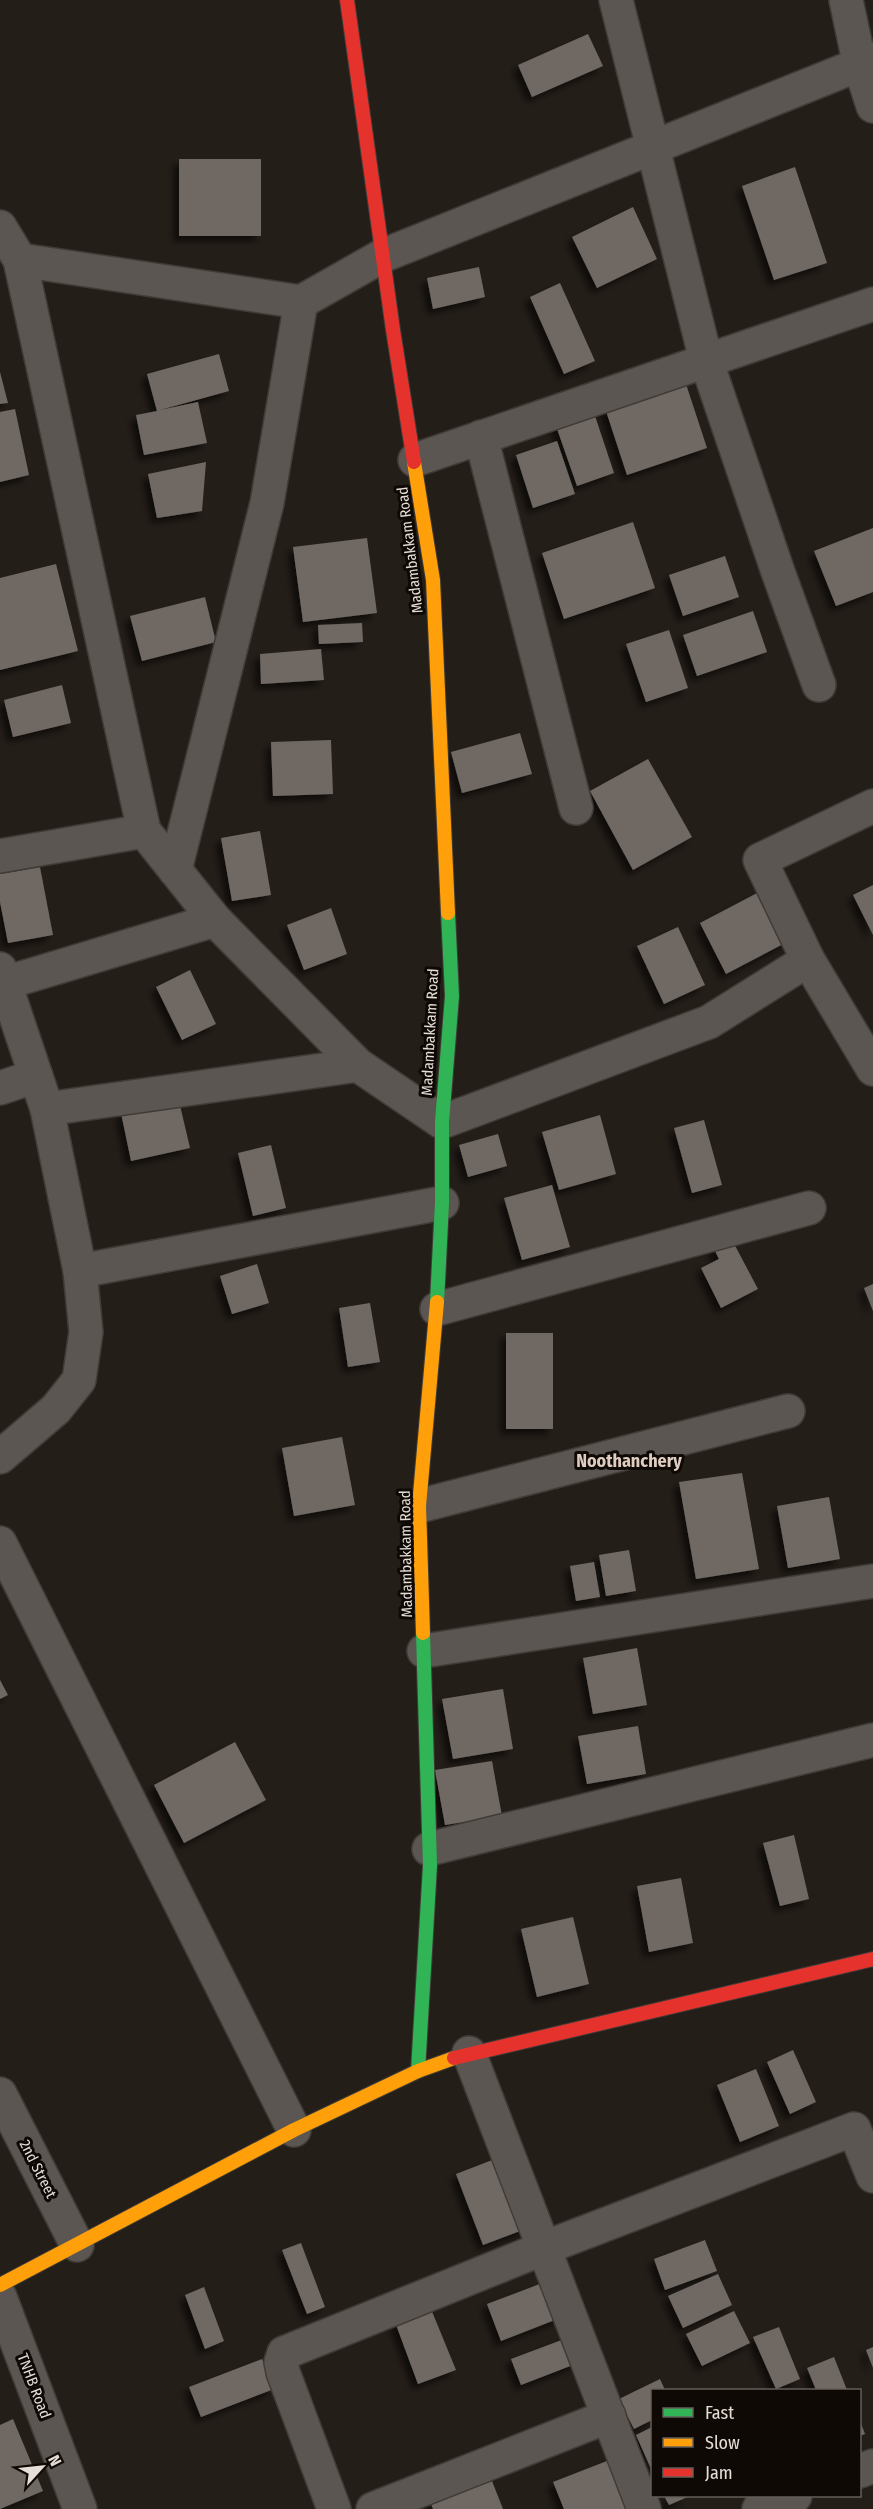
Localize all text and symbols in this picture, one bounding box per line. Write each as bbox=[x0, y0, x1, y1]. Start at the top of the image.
street label: Madambakkam Road bbox=[393, 486, 427, 614]
street label: Madambakkam Road bbox=[418, 968, 442, 1096]
district label: Noothanchery bbox=[576, 1450, 682, 1472]
street label: Madambakkam Road bbox=[396, 1490, 416, 1618]
street label: 2nd Street bbox=[16, 2137, 60, 2201]
street label: TNHB Road bbox=[13, 2351, 55, 2421]
legend bbox=[651, 2389, 861, 2497]
text: Fast bbox=[705, 2402, 734, 2424]
text: Slow bbox=[705, 2432, 740, 2454]
north arrow bbox=[12, 2437, 72, 2497]
text: N bbox=[44, 2452, 66, 2469]
text: Jam bbox=[705, 2462, 733, 2484]

